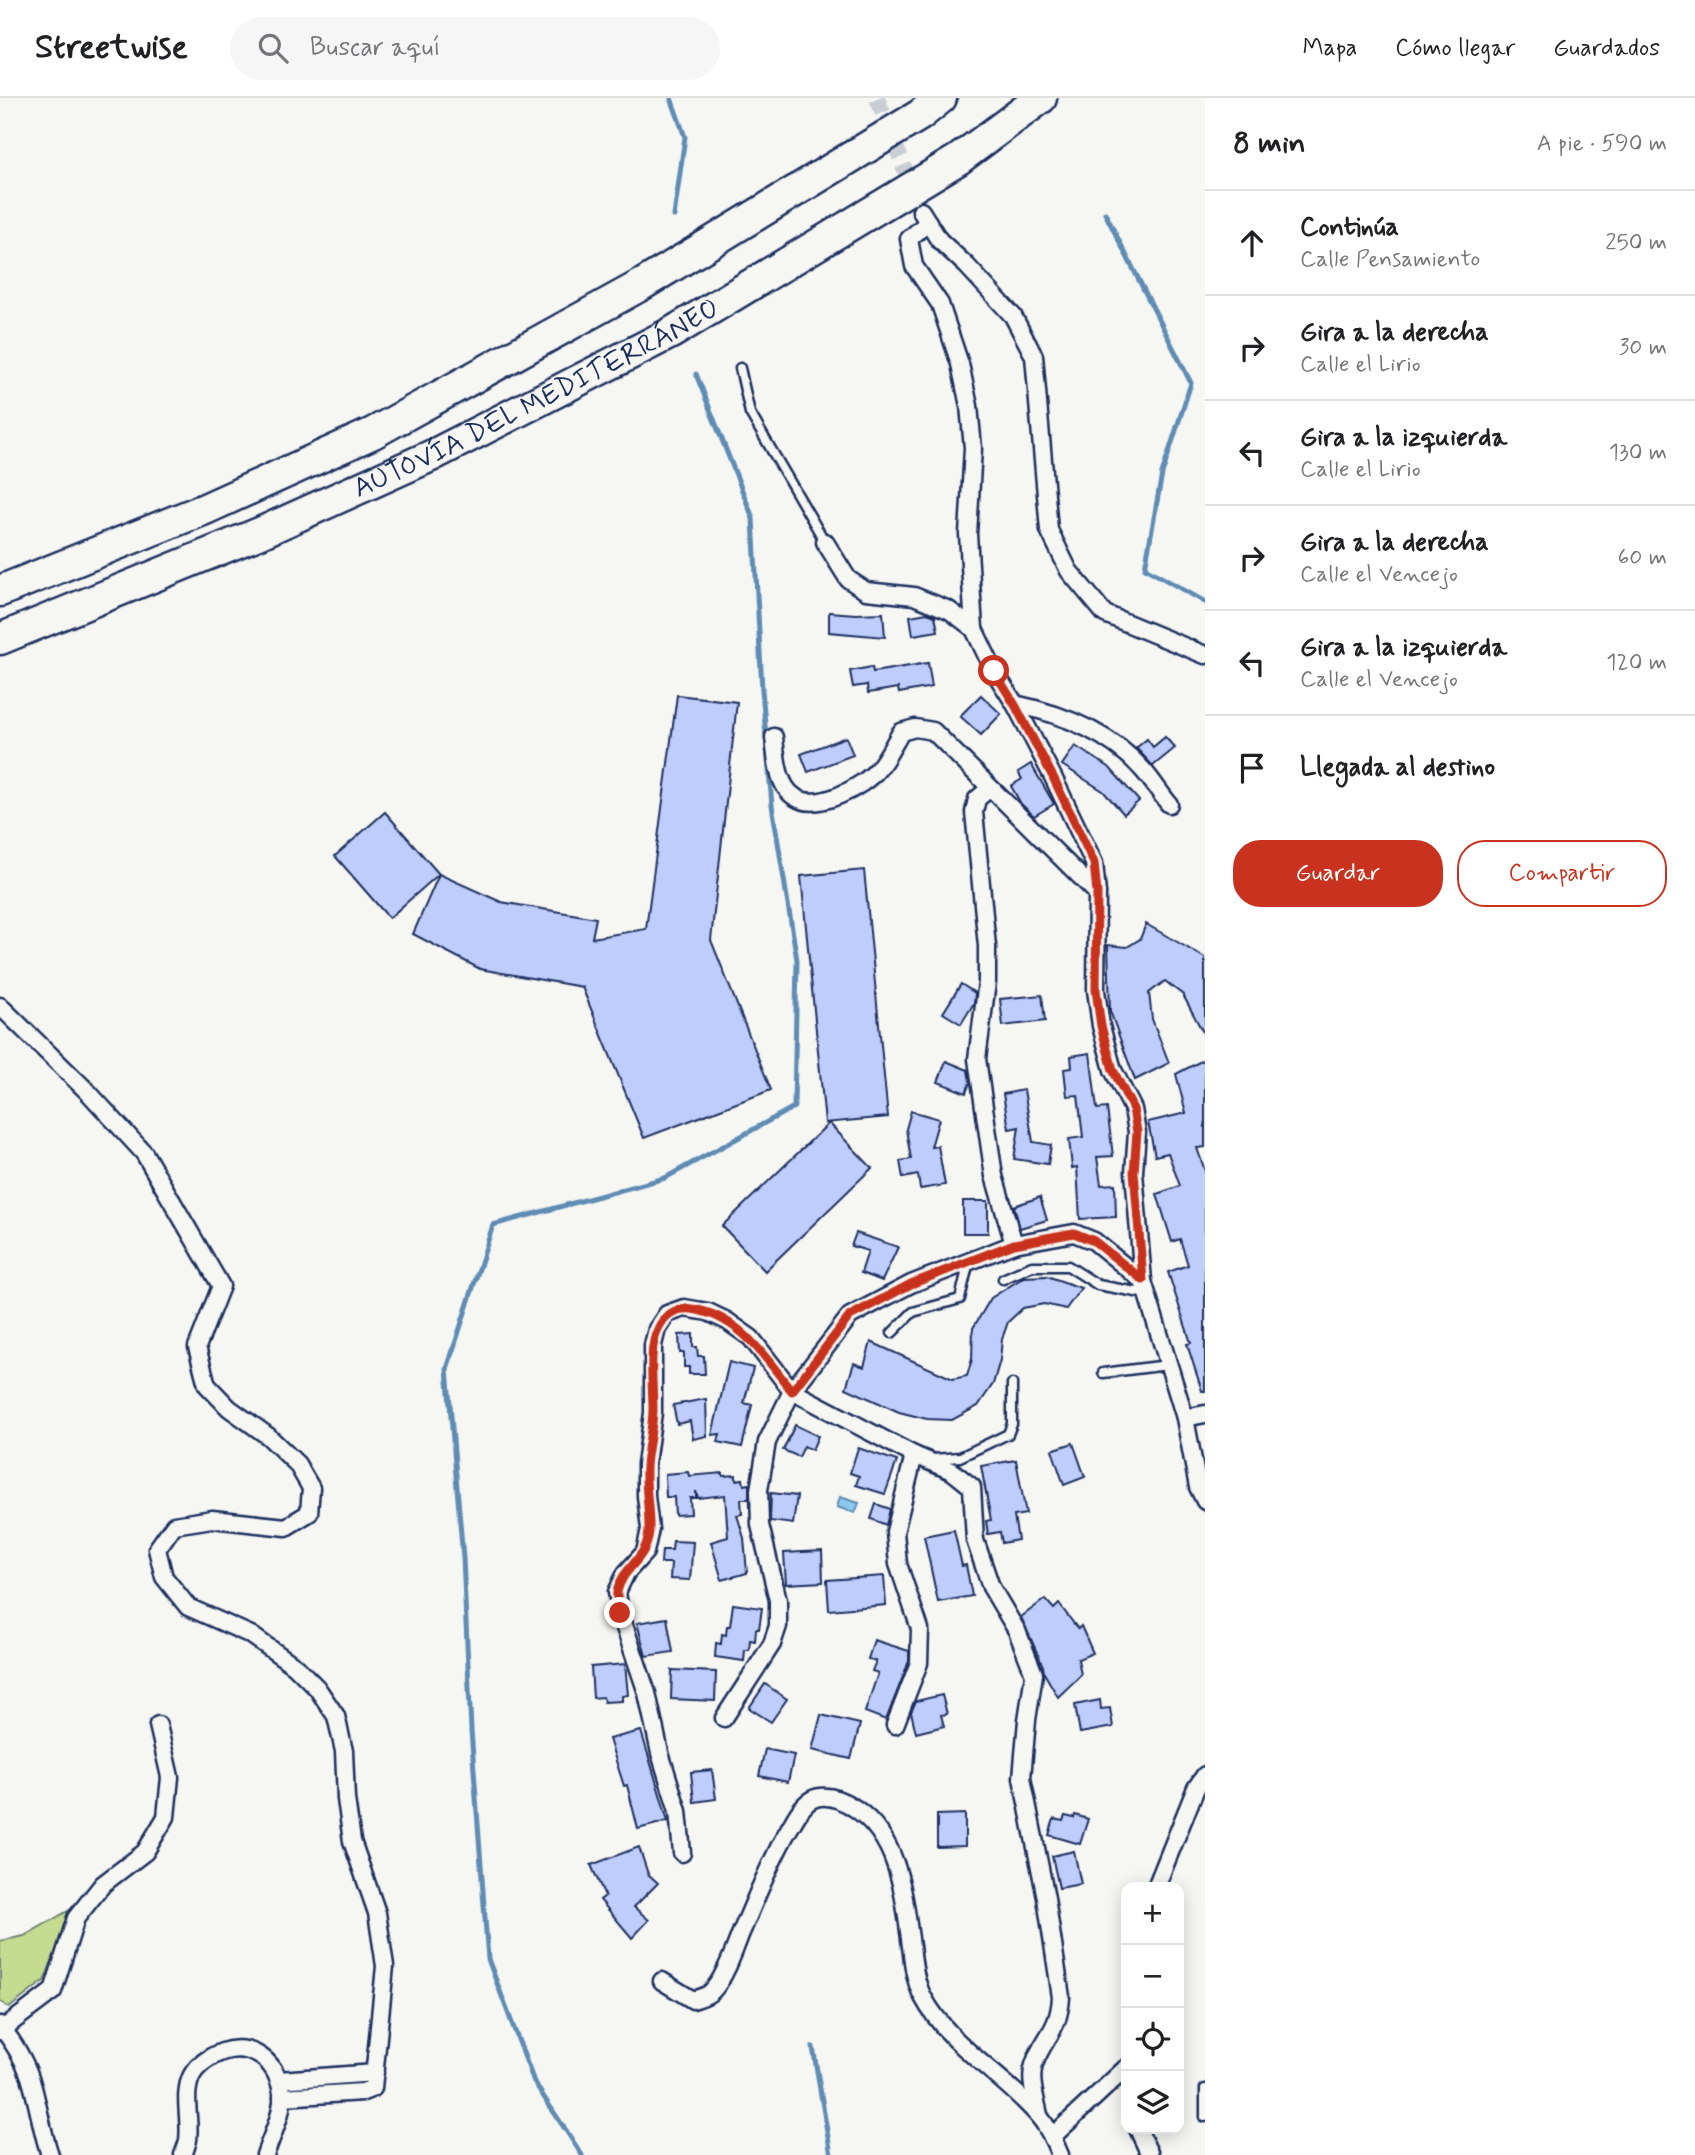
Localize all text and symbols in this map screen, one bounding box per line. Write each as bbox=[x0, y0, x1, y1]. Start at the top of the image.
search box bbox=[230, 17, 720, 80]
text: Streetwise bbox=[35, 26, 188, 70]
icon: search bbox=[254, 29, 292, 67]
text: Buscar aquí bbox=[310, 31, 440, 65]
text: Mapa bbox=[1302, 33, 1357, 64]
text: Cómo llegar bbox=[1395, 33, 1515, 64]
text: Guardados bbox=[1553, 33, 1660, 64]
text: 8 min bbox=[1233, 124, 1306, 163]
text: A pie · 590 m bbox=[1537, 129, 1667, 159]
text: Continúa bbox=[1300, 211, 1399, 245]
icon: ahead bbox=[1233, 224, 1271, 262]
text: 250 m bbox=[1605, 228, 1667, 258]
text: Calle Pensamiento bbox=[1300, 245, 1480, 275]
street label: AUTOVÍA DEL MEDITERRÁNEO bbox=[347, 290, 726, 507]
text: Gira a la derecha bbox=[1300, 316, 1489, 350]
icon: right bbox=[1233, 329, 1271, 367]
text: 30 m bbox=[1619, 333, 1667, 363]
text: Calle el Lirio bbox=[1300, 350, 1421, 380]
text: Gira a la izquierda bbox=[1300, 421, 1507, 455]
icon: left bbox=[1233, 434, 1271, 472]
text: 130 m bbox=[1609, 438, 1667, 468]
text: Calle el Lirio bbox=[1300, 455, 1421, 485]
text: Gira a la derecha bbox=[1300, 526, 1489, 560]
icon: right bbox=[1233, 539, 1271, 577]
text: 60 m bbox=[1618, 543, 1667, 573]
text: Calle el Vencejo bbox=[1300, 560, 1458, 590]
text: Gira a la izquierda bbox=[1300, 631, 1507, 665]
icon: left bbox=[1233, 644, 1271, 682]
text: 120 m bbox=[1606, 648, 1667, 678]
route start bbox=[978, 655, 1009, 686]
text: Calle el Vencejo bbox=[1300, 665, 1458, 695]
icon: arrive bbox=[1233, 749, 1271, 787]
text: Llegada al destino bbox=[1300, 751, 1495, 785]
button: Guardar bbox=[1233, 840, 1443, 907]
button: Compartir bbox=[1457, 840, 1667, 907]
route end bbox=[604, 1597, 635, 1628]
map controls bbox=[1121, 1882, 1184, 2134]
button: + bbox=[1121, 1882, 1184, 1945]
button: − bbox=[1121, 1945, 1184, 2008]
button: locate bbox=[1121, 2008, 1184, 2071]
button: layers bbox=[1121, 2071, 1184, 2134]

